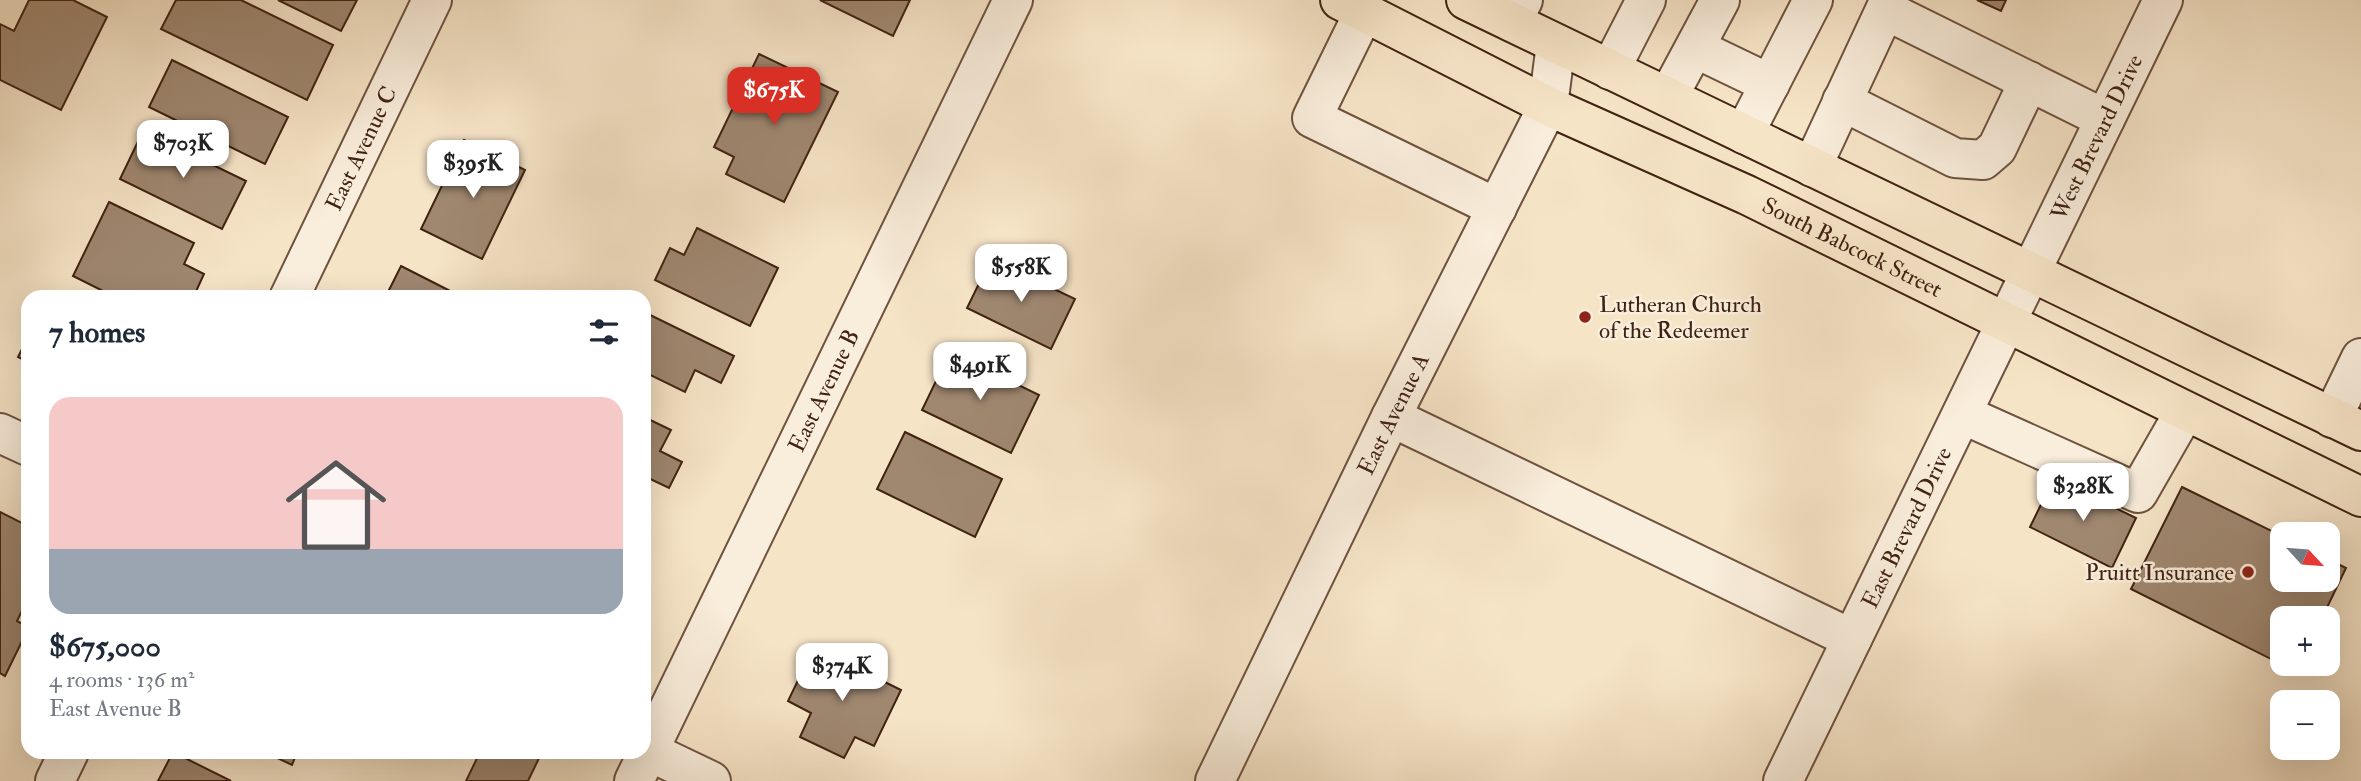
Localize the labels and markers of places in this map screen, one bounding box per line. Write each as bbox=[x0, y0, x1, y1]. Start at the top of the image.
pin: $675K bbox=[725, 68, 823, 127]
pin: $703K bbox=[134, 120, 232, 180]
pin: $395K bbox=[424, 140, 522, 200]
pin: $558K bbox=[972, 244, 1070, 304]
place label: Lutheran Church of the Redeemer bbox=[1599, 290, 1762, 345]
marker: Lutheran Church of the Redeemer bbox=[1577, 309, 1593, 325]
pin: $491K bbox=[931, 342, 1029, 402]
pin: $328K bbox=[2034, 463, 2132, 523]
place label: Pruitt Insurance bbox=[2085, 558, 2234, 587]
marker: Pruitt Insurance bbox=[2240, 564, 2256, 580]
pin: $374K bbox=[793, 644, 891, 703]

